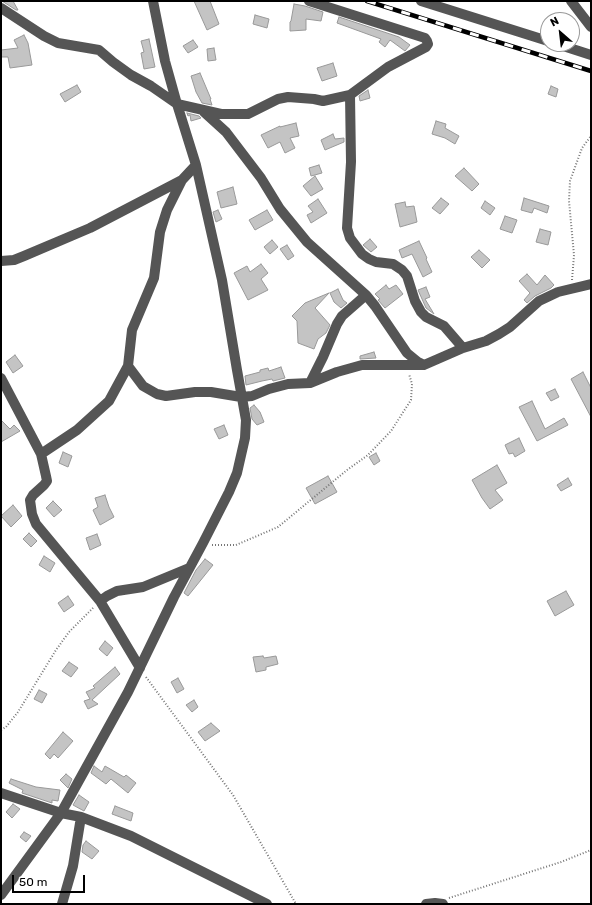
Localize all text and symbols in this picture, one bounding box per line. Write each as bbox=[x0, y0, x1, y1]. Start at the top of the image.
north arrow bbox=[540, 12, 580, 52]
text: N bbox=[548, 14, 561, 29]
scale bar bbox=[14, 867, 87, 893]
text: 50 m bbox=[19, 875, 47, 889]

